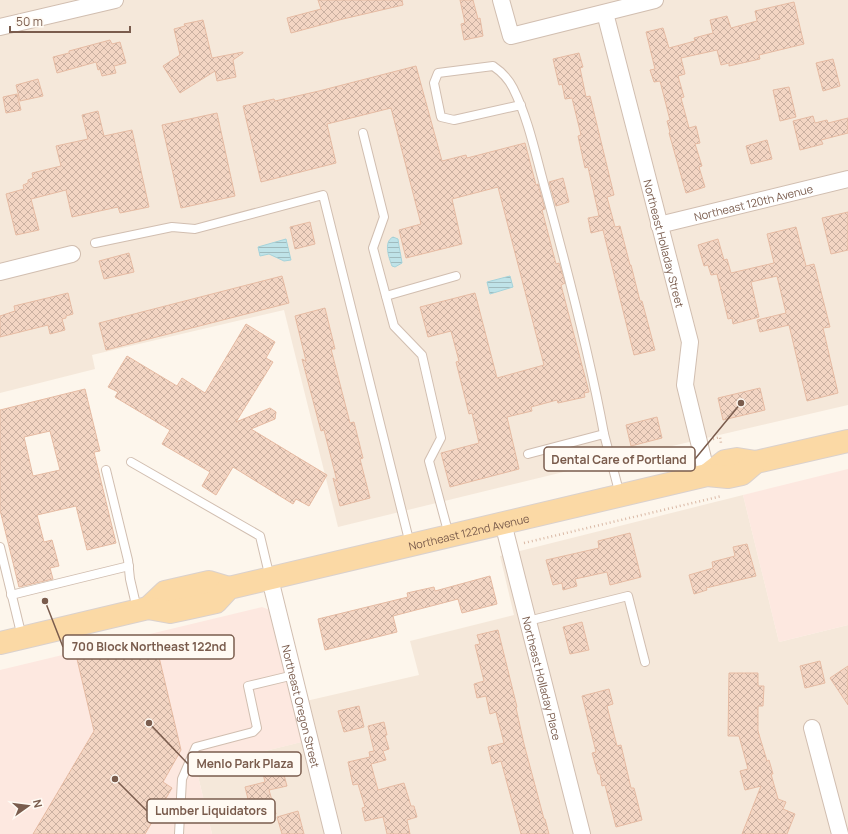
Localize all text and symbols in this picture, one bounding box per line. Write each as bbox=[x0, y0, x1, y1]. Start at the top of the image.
scale bar bbox=[10, 8, 130, 34]
text: 50 m bbox=[16, 13, 43, 30]
street label: Northeast Holladay Street bbox=[641, 178, 688, 309]
street label: Northeast 120th Avenue bbox=[692, 180, 815, 224]
callout: Dental Care of Portland bbox=[544, 447, 695, 471]
text: Dental Care of Portland bbox=[551, 451, 687, 468]
street label: Northeast 122nd Avenue bbox=[407, 510, 531, 553]
street label: Northeast Holladay Place bbox=[519, 615, 565, 742]
callout: 700 Block Northeast 122nd bbox=[63, 635, 234, 659]
text: 700 Block Northeast 122nd bbox=[72, 638, 226, 655]
street label: Northeast Oregon Street bbox=[279, 643, 324, 769]
callout: Menlo Park Plaza bbox=[188, 752, 301, 776]
text: Menlo Park Plaza bbox=[197, 755, 294, 772]
north arrow bbox=[8, 786, 48, 826]
text: N bbox=[30, 798, 46, 809]
callout: Lumber Liquidators bbox=[147, 799, 275, 823]
text: Lumber Liquidators bbox=[155, 802, 268, 819]

